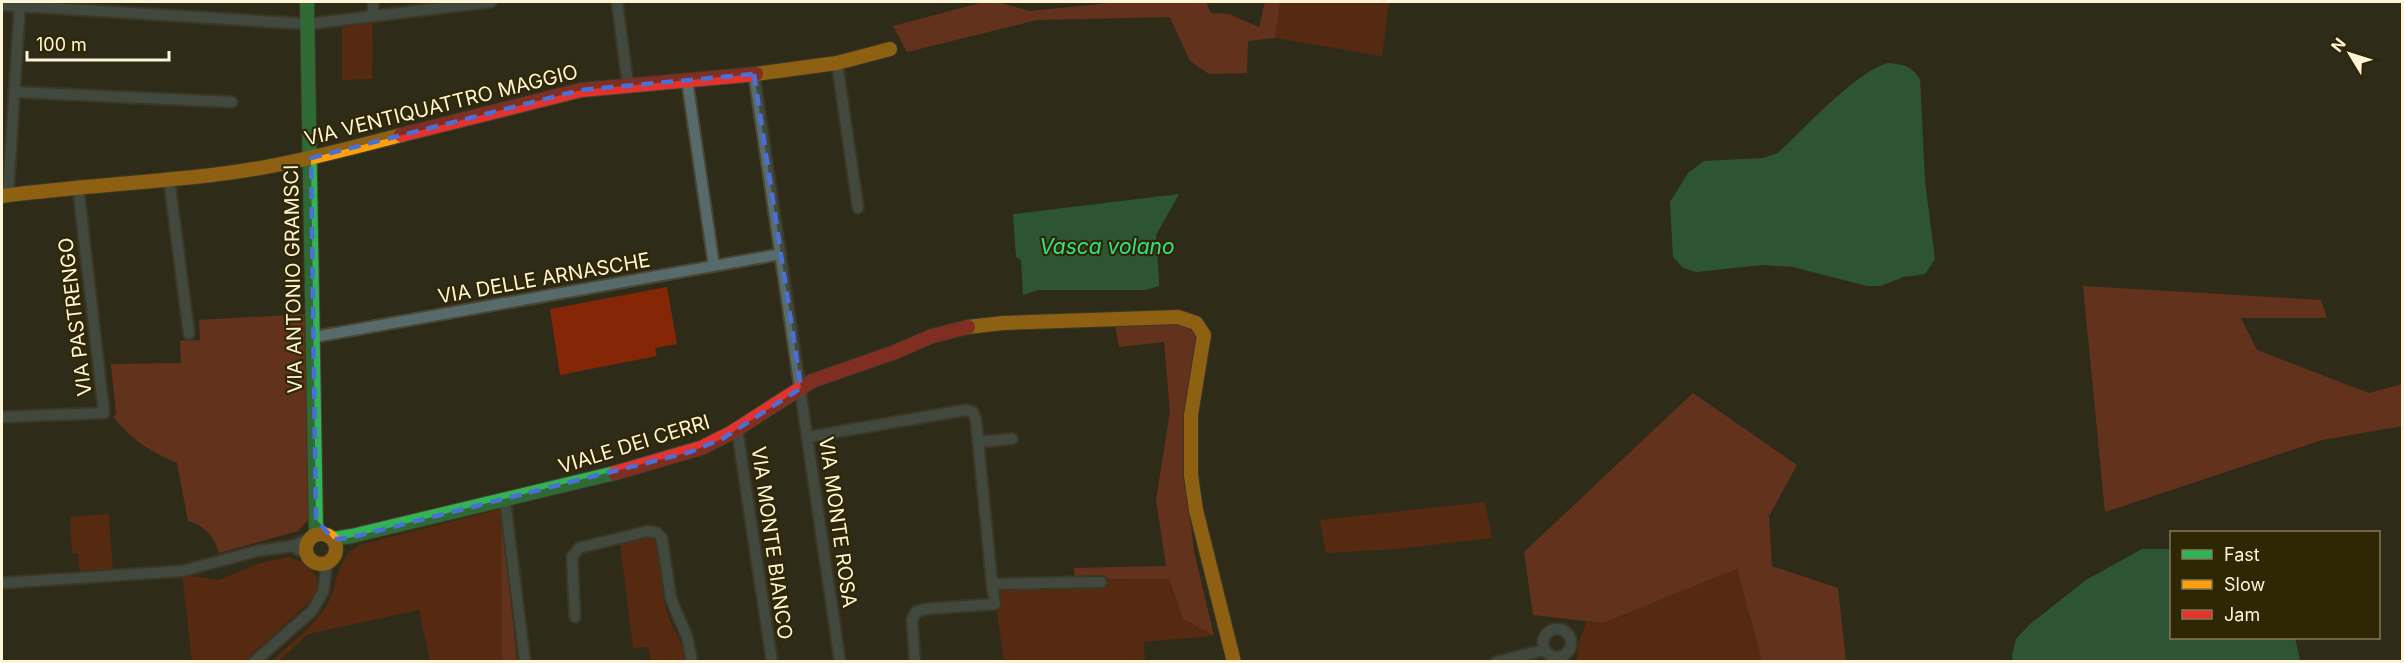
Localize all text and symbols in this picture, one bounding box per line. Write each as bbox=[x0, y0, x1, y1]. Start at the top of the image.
scale bar bbox=[27, 24, 170, 62]
north arrow bbox=[2320, 24, 2380, 84]
text: 100 m bbox=[36, 34, 87, 55]
text: N bbox=[2327, 34, 2350, 56]
street label: VIA VENTIQUATTRO MAGGIO bbox=[302, 59, 580, 151]
street label: VIA ANTONIO GRAMSCI bbox=[279, 164, 307, 394]
water label: Vasca volano bbox=[1039, 234, 1175, 259]
street label: VIA PASTRENGO bbox=[53, 236, 97, 398]
street label: VIA DELLE ARNASCHE bbox=[436, 247, 652, 309]
street label: VIALE DEI CERRI bbox=[555, 410, 713, 478]
street label: VIA MONTE ROSA bbox=[814, 435, 862, 609]
street label: VIA MONTE BIANCO bbox=[747, 445, 797, 641]
legend bbox=[2170, 531, 2380, 639]
text: Fast bbox=[2224, 544, 2260, 565]
text: Slow bbox=[2224, 574, 2265, 595]
text: Jam bbox=[2224, 604, 2260, 625]

